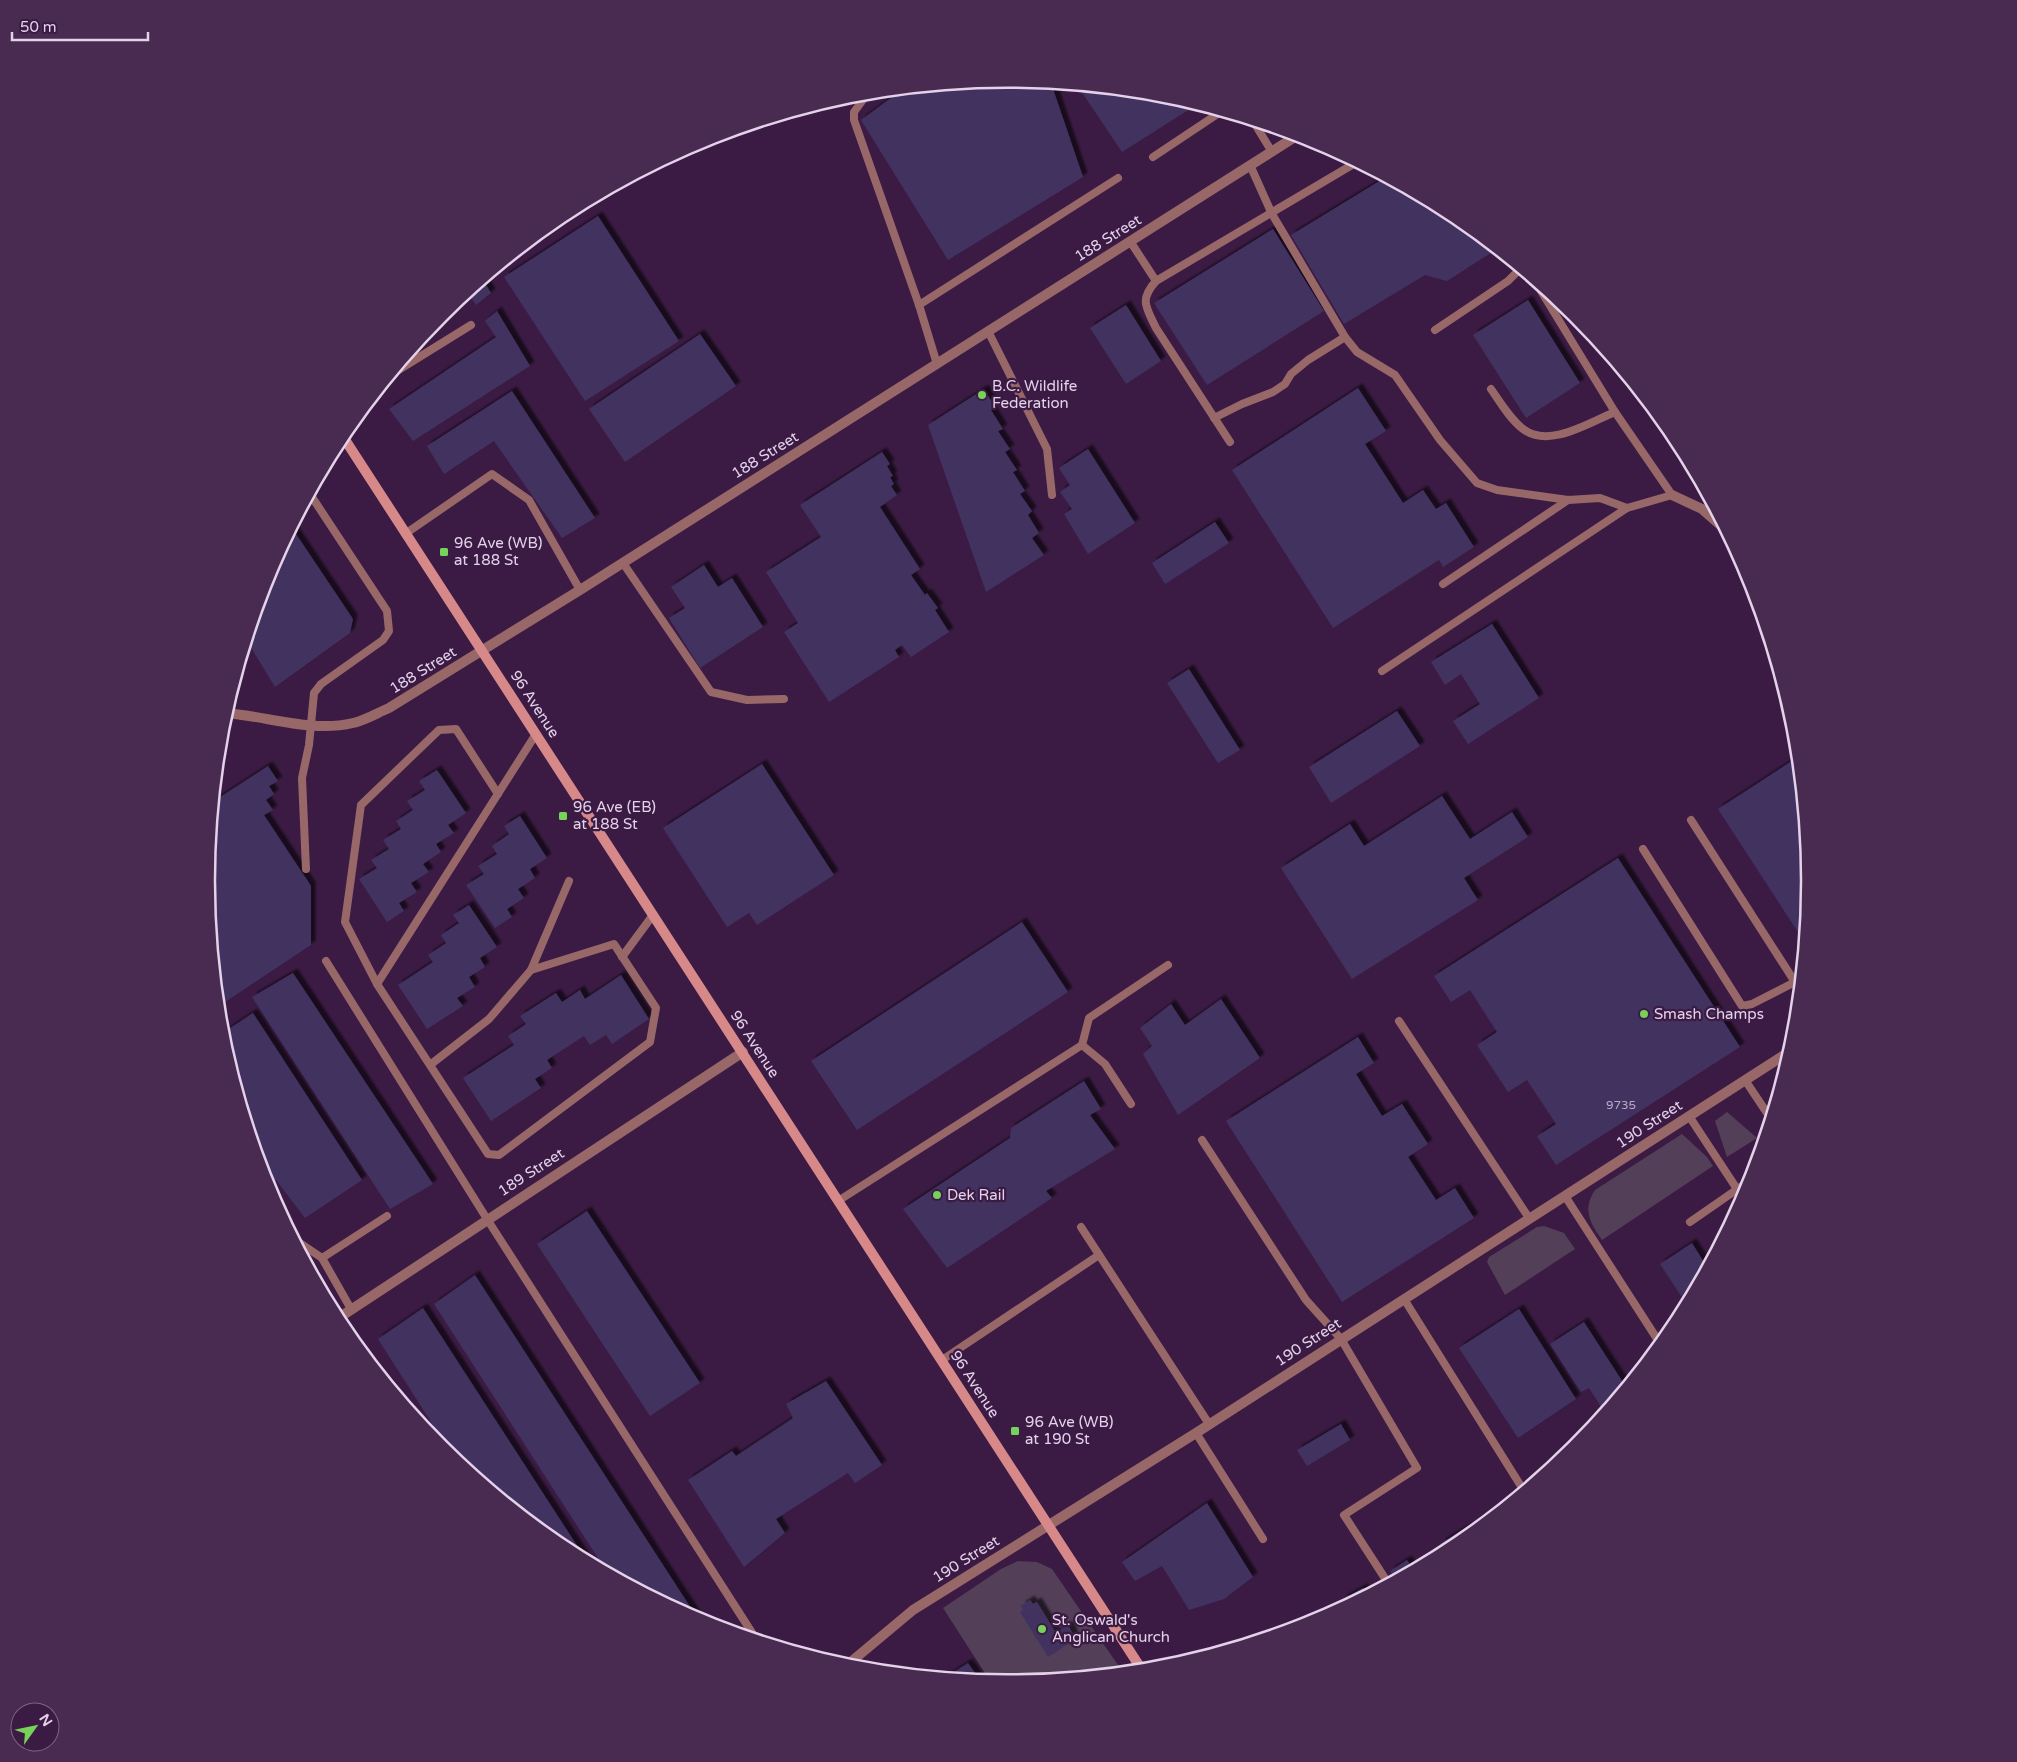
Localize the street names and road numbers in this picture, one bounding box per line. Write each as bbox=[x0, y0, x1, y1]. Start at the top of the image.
street label: 188 Street bbox=[1071, 210, 1145, 266]
street label: 188 Street bbox=[728, 427, 802, 483]
street label: 188 Street bbox=[386, 642, 460, 698]
street label: 96 Avenue bbox=[507, 667, 563, 741]
street label: 96 Avenue bbox=[727, 1007, 783, 1081]
street label: 190 Street bbox=[1613, 1096, 1686, 1152]
street label: 189 Street bbox=[495, 1144, 568, 1200]
street label: 190 Street bbox=[1272, 1314, 1345, 1370]
street label: 96 Avenue bbox=[947, 1347, 1003, 1421]
street label: 190 Street bbox=[929, 1531, 1003, 1587]

